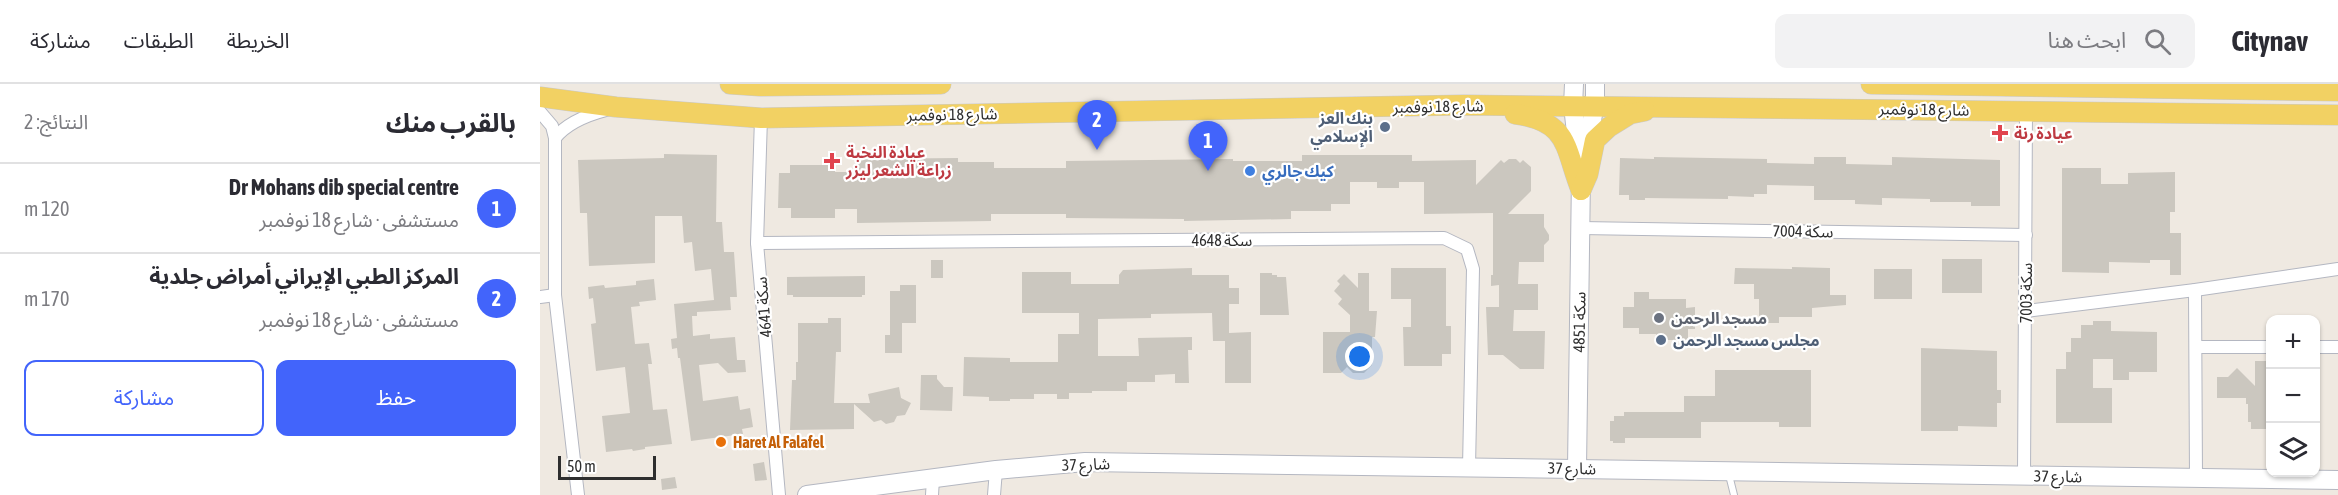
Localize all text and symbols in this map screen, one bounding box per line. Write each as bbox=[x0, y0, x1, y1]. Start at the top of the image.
search box bbox=[1775, 14, 2195, 68]
icon: search bbox=[2141, 25, 2174, 58]
text: Citynav bbox=[2231, 25, 2308, 57]
text: ابحث هنا bbox=[2047, 27, 2126, 53]
text: مشاركة bbox=[30, 28, 91, 52]
text: الطبقات bbox=[124, 28, 194, 52]
text: الخريطة bbox=[227, 28, 290, 52]
street label: شارع 18 نوفمبر bbox=[1391, 96, 1484, 120]
street label: شارع 18 نوفمبر bbox=[1877, 99, 1970, 123]
pin: 2 bbox=[1078, 100, 1116, 150]
street label: شارع 18 نوفمبر bbox=[905, 104, 998, 128]
text: بالقرب منك bbox=[386, 108, 516, 138]
place label: بنك العز الإسلامي bbox=[1310, 109, 1373, 150]
text: النتائج: 2 bbox=[24, 110, 88, 133]
marker: بنك العز الإسلامي bbox=[1378, 120, 1392, 134]
pin: 1 bbox=[1188, 122, 1228, 171]
marker: عيادة رنة bbox=[1991, 124, 2009, 142]
place label: عيادة رنة bbox=[2014, 124, 2073, 143]
place label: عيادة النخبة زراعة الشعر ليزر bbox=[845, 143, 952, 180]
marker: عيادة النخبة زراعة الشعر ليزر bbox=[823, 152, 841, 170]
place label: كيك جالري bbox=[1262, 162, 1335, 185]
marker: كيك جالري bbox=[1243, 164, 1257, 178]
text: Dr Mohans dib special centre bbox=[229, 174, 459, 200]
text: 120 m bbox=[24, 197, 69, 220]
text: 1 bbox=[492, 197, 501, 220]
text: مستشفى · شارع 18 نوفمبر bbox=[259, 208, 459, 231]
street label: سكة 7004 bbox=[1772, 221, 1834, 241]
street label: سكة 4648 bbox=[1192, 231, 1252, 249]
text: المركز الطبي الإيراني أمراض جلدية bbox=[149, 263, 459, 289]
street label: سكة 7003 bbox=[2017, 263, 2035, 323]
street label: سكة 4641 bbox=[751, 276, 775, 338]
text: 170 m bbox=[24, 287, 69, 310]
text: 2 bbox=[492, 287, 501, 310]
street label: سكة 4851 bbox=[1569, 291, 1589, 353]
text: مستشفى · شارع 18 نوفمبر bbox=[259, 308, 459, 331]
place label: مسجد الرحمن bbox=[1671, 309, 1767, 328]
marker: مسجد الرحمن bbox=[1652, 311, 1666, 325]
map controls bbox=[2266, 315, 2320, 477]
button: + bbox=[2266, 315, 2320, 369]
place label: مجلس مسجد الرحمن bbox=[1673, 331, 1820, 350]
marker: مجلس مسجد الرحمن bbox=[1654, 333, 1668, 347]
your location bbox=[1345, 342, 1374, 371]
button: مشاركة bbox=[24, 360, 264, 436]
button: حفظ bbox=[276, 360, 516, 436]
button: − bbox=[2266, 369, 2320, 423]
button: layers bbox=[2266, 423, 2320, 477]
place label: Haret Al Falafel bbox=[733, 433, 825, 451]
marker: Haret Al Falafel bbox=[714, 435, 728, 449]
scale bar bbox=[558, 453, 656, 480]
street label: شارع 37 bbox=[1061, 454, 1111, 478]
text: 50 m bbox=[567, 457, 596, 475]
street label: شارع 37 bbox=[1548, 459, 1596, 481]
street label: شارع 37 bbox=[2034, 467, 2082, 489]

